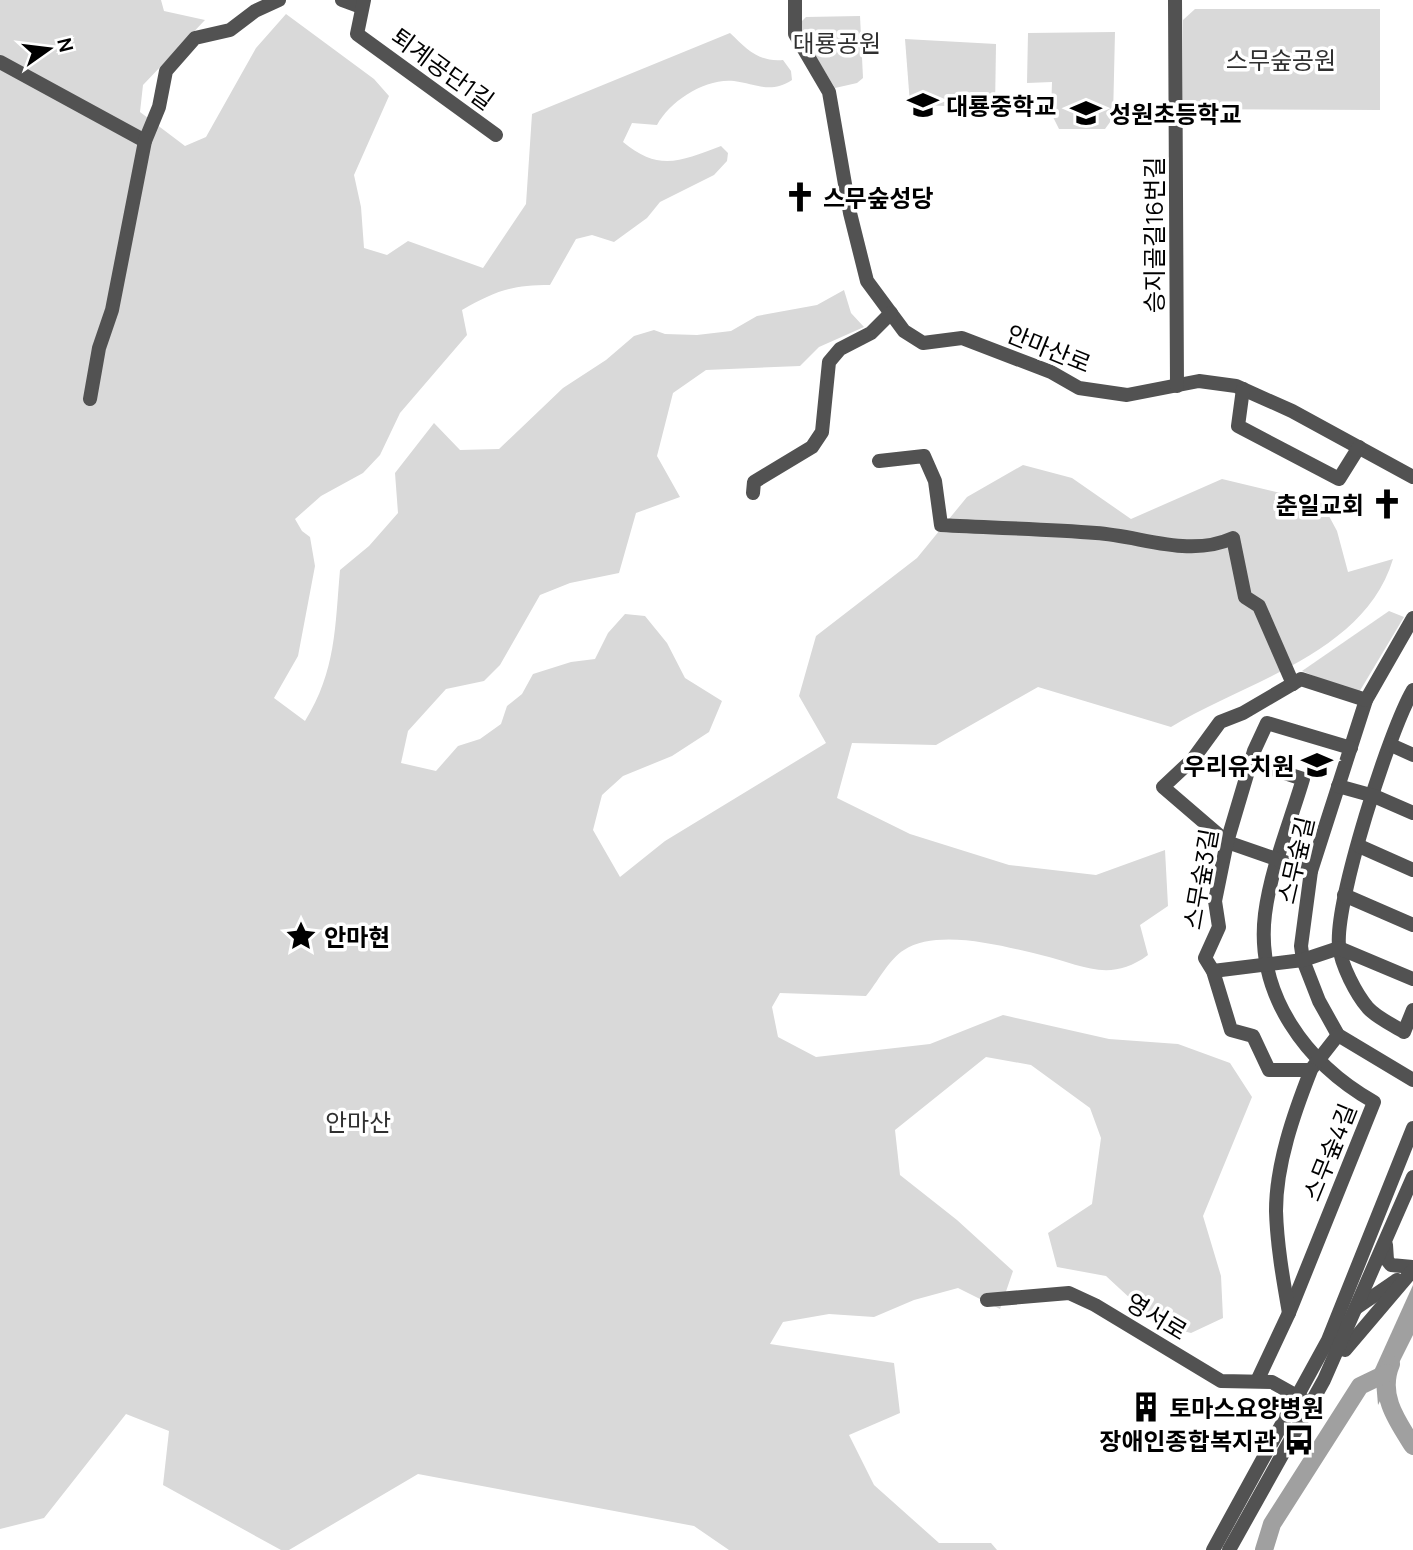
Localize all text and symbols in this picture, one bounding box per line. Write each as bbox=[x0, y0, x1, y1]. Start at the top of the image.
north arrow bbox=[14, 14, 84, 84]
street label: 퇴계공단1길 bbox=[385, 19, 501, 117]
park label: 대룡공원 bbox=[793, 26, 881, 59]
text: N bbox=[51, 35, 80, 55]
park label: 스무숲공원 bbox=[1226, 43, 1336, 76]
school or university icon: 대룡중학교 bbox=[906, 88, 940, 122]
place label: 대룡중학교 bbox=[946, 89, 1056, 122]
school or university icon: 성원초등학교 bbox=[1069, 96, 1103, 130]
place label: 성원초등학교 bbox=[1109, 97, 1241, 130]
street label: 승지골길16번길 bbox=[1137, 157, 1170, 313]
church icon: 스무숲성당 bbox=[783, 180, 817, 214]
place label: 스무숲성당 bbox=[823, 181, 933, 214]
street label: 안마산로 bbox=[1002, 316, 1096, 380]
church icon: 춘일교회 bbox=[1370, 487, 1404, 521]
place label: 춘일교회 bbox=[1276, 488, 1364, 521]
school or university icon: 우리유치원 bbox=[1300, 748, 1334, 782]
place label: 우리유치원 bbox=[1184, 749, 1294, 782]
street label: 스무숲길 bbox=[1269, 813, 1321, 907]
street label: 스무숲3길 bbox=[1175, 826, 1225, 932]
place icon: 안마현 bbox=[284, 919, 318, 953]
place label: 안마현 bbox=[324, 920, 390, 953]
street label: 스무숲4길 bbox=[1295, 1098, 1363, 1206]
park label: 안마산 bbox=[325, 1105, 391, 1138]
street label: 영서로 bbox=[1120, 1285, 1194, 1347]
building icon: 토마스요양병원 bbox=[1129, 1390, 1163, 1424]
place label: 토마스요양병원 bbox=[1169, 1391, 1324, 1424]
bus stop icon: 장애인종합복지관 bbox=[1282, 1423, 1316, 1457]
place label: 장애인종합복지관 bbox=[1099, 1424, 1276, 1457]

